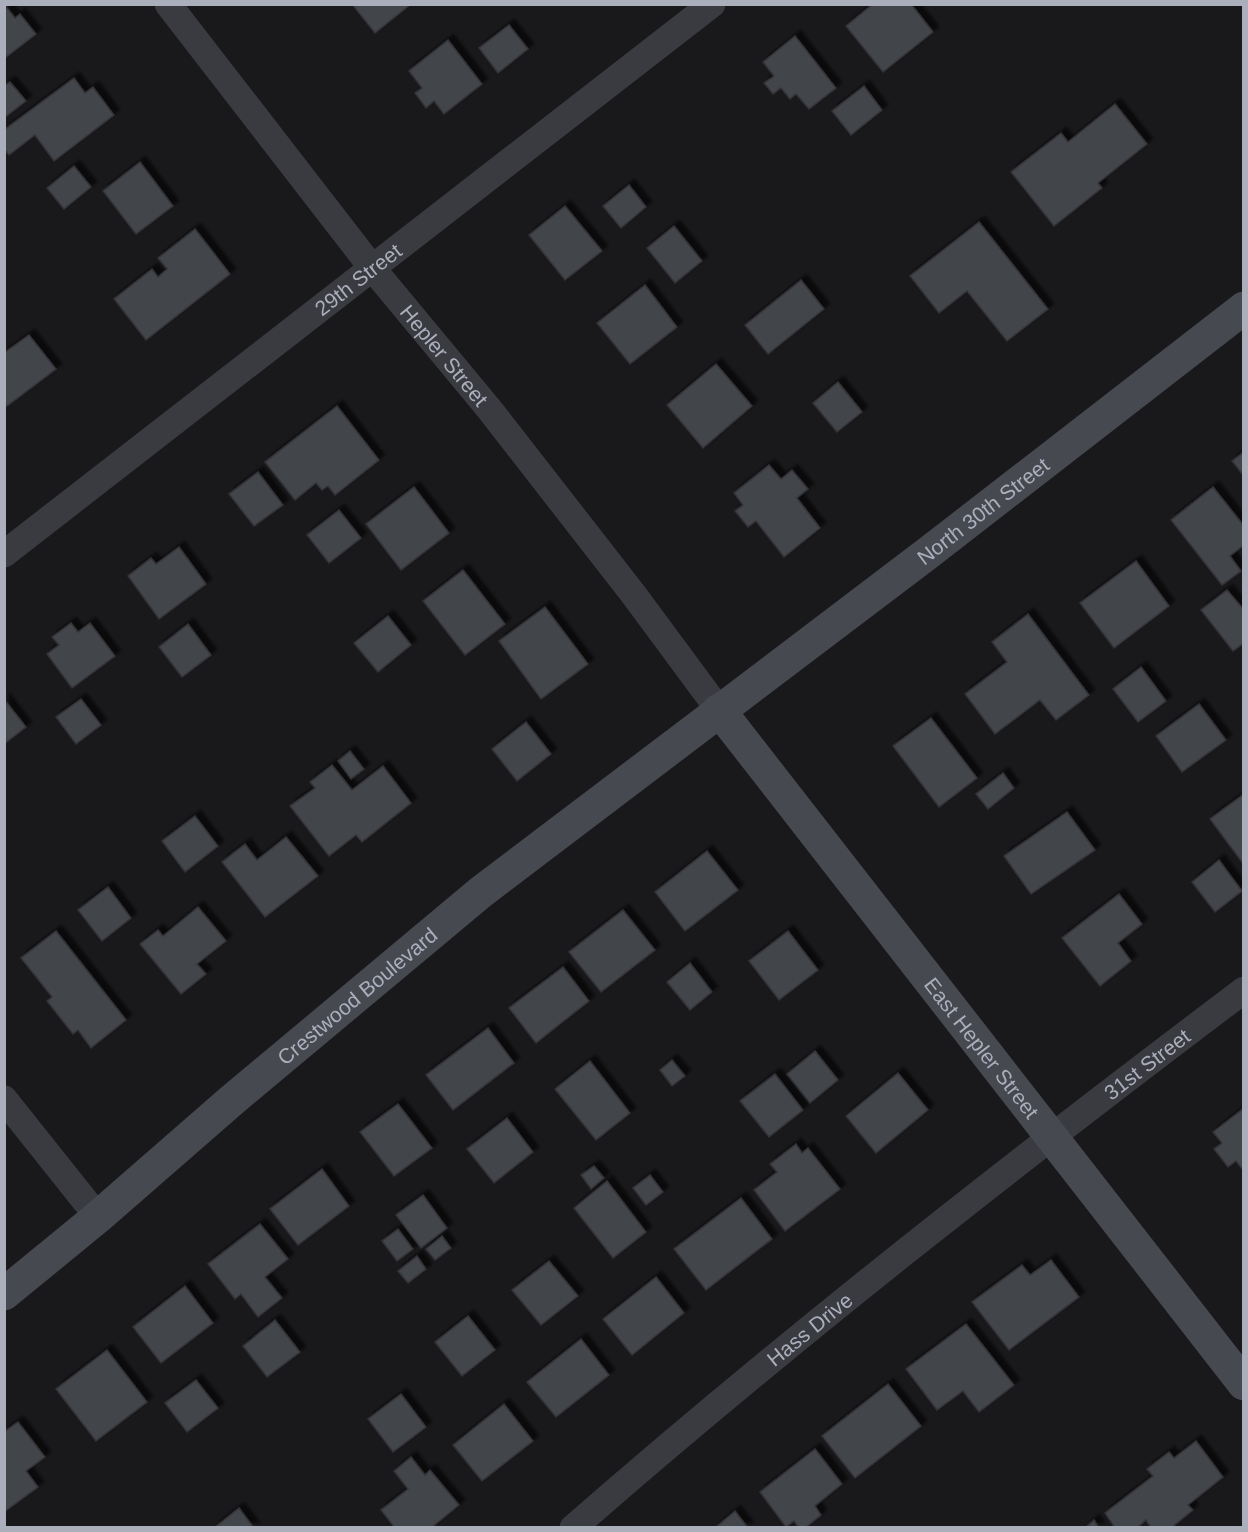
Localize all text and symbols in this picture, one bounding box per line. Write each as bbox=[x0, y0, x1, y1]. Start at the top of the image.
street label: 29th Street bbox=[310, 238, 406, 320]
street label: Hepler Street bbox=[396, 300, 493, 410]
street label: North 30th Street bbox=[912, 452, 1053, 569]
street label: Crestwood Boulevard bbox=[272, 923, 441, 1069]
street label: East Hepler Street bbox=[920, 973, 1044, 1123]
street label: 31st Street bbox=[1099, 1024, 1194, 1104]
street label: Hass Drive bbox=[762, 1288, 856, 1370]

